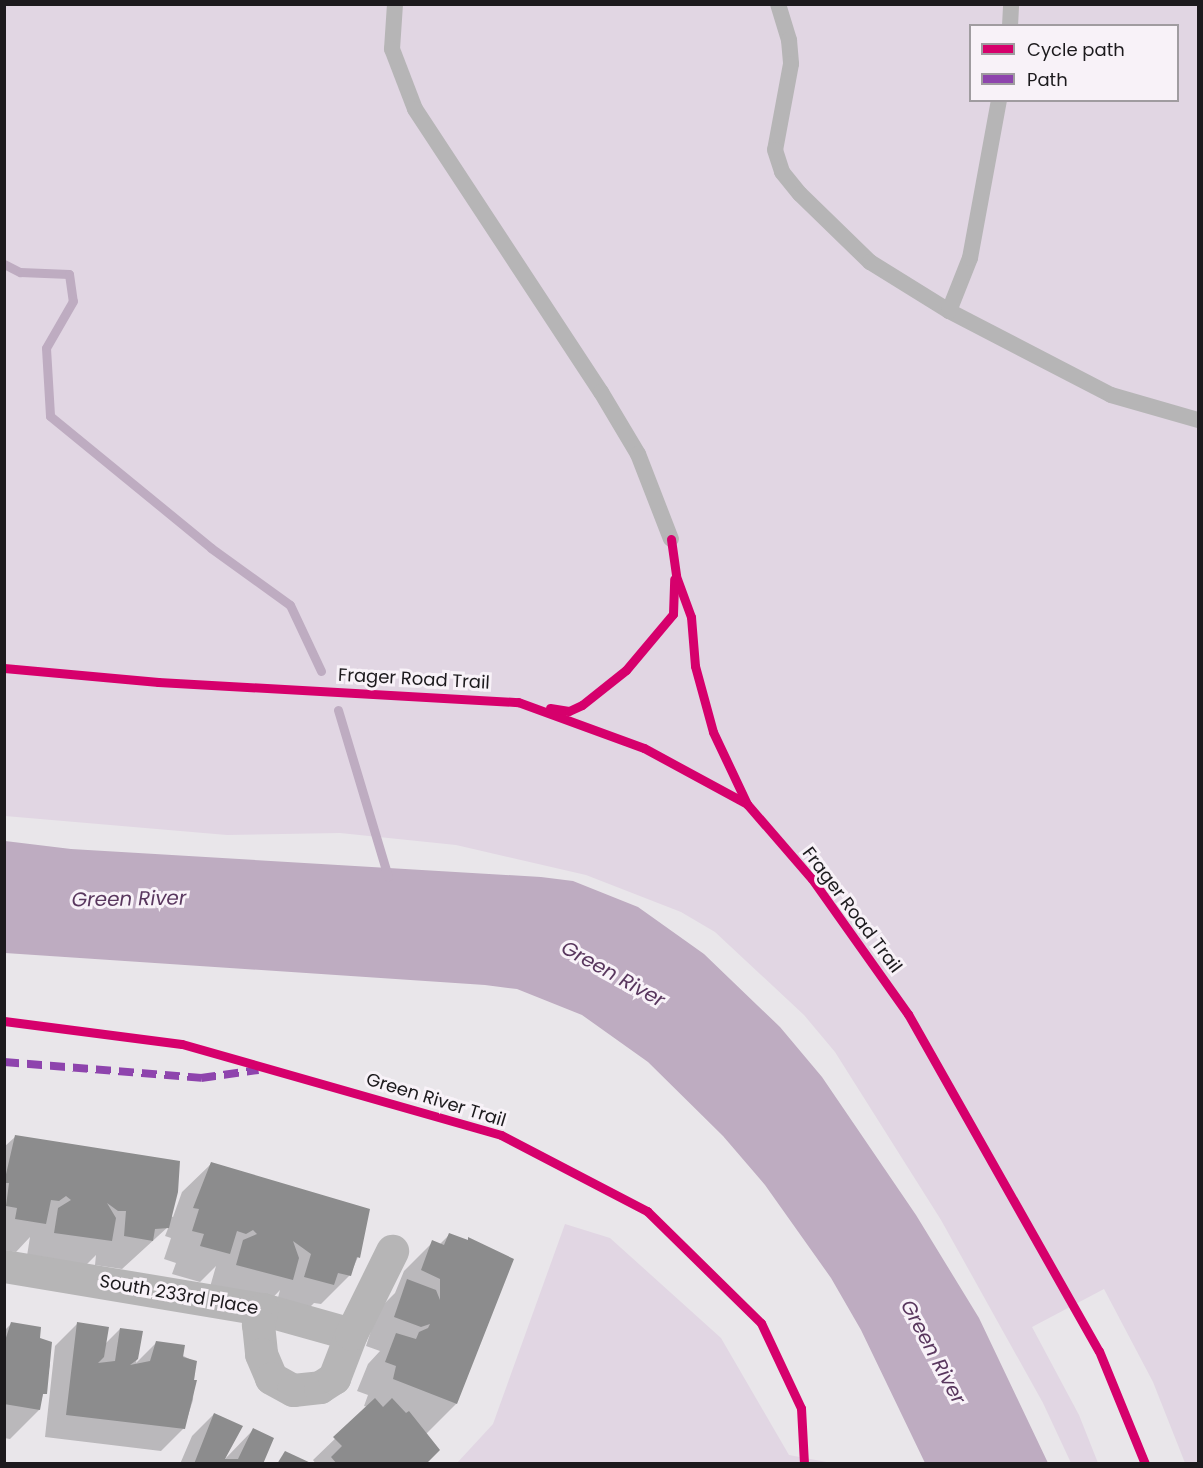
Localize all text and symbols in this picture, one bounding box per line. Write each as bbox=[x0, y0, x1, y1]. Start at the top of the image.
legend bbox=[969, 24, 1179, 102]
text: Cycle path bbox=[1027, 37, 1125, 62]
text: Path bbox=[1027, 67, 1068, 92]
street label: Frager Road Trail bbox=[338, 664, 490, 694]
street label: Frager Road Trail bbox=[798, 843, 906, 977]
water label: Green River bbox=[71, 886, 187, 912]
water label: Green River bbox=[557, 936, 669, 1012]
street label: Green River Trail bbox=[364, 1068, 508, 1132]
street label: South 233rd Place bbox=[98, 1270, 260, 1320]
water label: Green River bbox=[895, 1296, 971, 1408]

